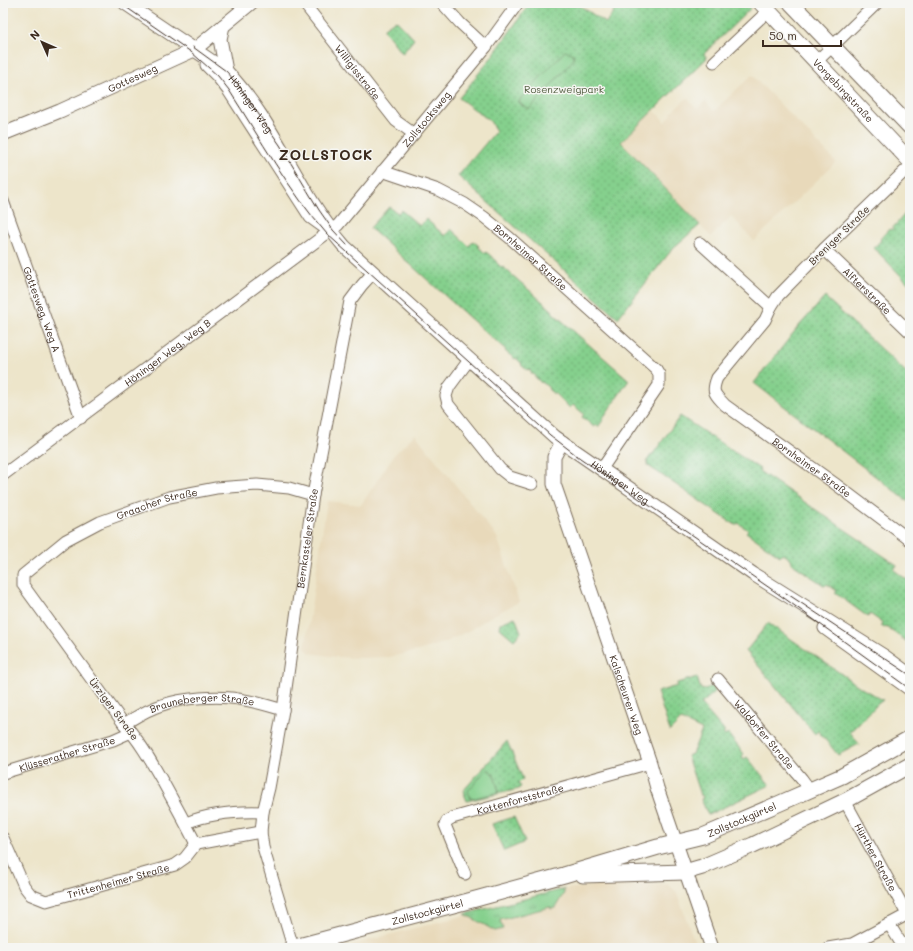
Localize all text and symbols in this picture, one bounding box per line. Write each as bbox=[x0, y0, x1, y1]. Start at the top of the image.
north arrow bbox=[22, 22, 62, 62]
scale bar bbox=[763, 22, 841, 48]
text: N bbox=[26, 26, 43, 43]
text: 50 m bbox=[769, 27, 797, 43]
street label: Willigisstraße bbox=[332, 42, 384, 103]
street label: Vorgebirgstraße bbox=[810, 55, 877, 125]
street label: Gottesweg bbox=[105, 61, 160, 95]
street label: Höninger Weg bbox=[226, 71, 277, 136]
park label: Rosenzweigpark bbox=[524, 82, 604, 96]
street label: Zollstocksweg bbox=[399, 88, 454, 150]
district label: ZOLLSTOCK bbox=[279, 145, 373, 164]
street label: Breniger Straße bbox=[805, 202, 873, 268]
street label: Bornheimer Straße bbox=[491, 221, 570, 293]
street label: Gottesweg, Weg A bbox=[20, 264, 64, 354]
street label: Alfterstraße bbox=[840, 264, 894, 317]
street label: Höninger Weg, Weg B bbox=[121, 315, 213, 389]
street label: Bornheimer Straße bbox=[770, 434, 854, 501]
street label: Höninger Weg bbox=[588, 457, 652, 507]
street label: Graacher Straße bbox=[114, 485, 199, 523]
street label: Bernkasteler Straße bbox=[293, 487, 321, 589]
street label: Kalscheurer Weg bbox=[606, 653, 647, 737]
street label: Ürziger Straße bbox=[86, 675, 142, 743]
street label: Brauneberger Straße bbox=[147, 690, 256, 716]
street label: Waldorfer Straße bbox=[731, 696, 798, 772]
street label: Klüsserather Straße bbox=[17, 733, 117, 775]
street label: Kottenforststraße bbox=[475, 780, 565, 818]
street label: Zollstockgürtel bbox=[705, 799, 778, 840]
street label: Hürther Straße bbox=[851, 820, 900, 894]
street label: Trittenheimer Straße bbox=[66, 860, 171, 902]
street label: Zollstockgürtel bbox=[390, 896, 465, 928]

